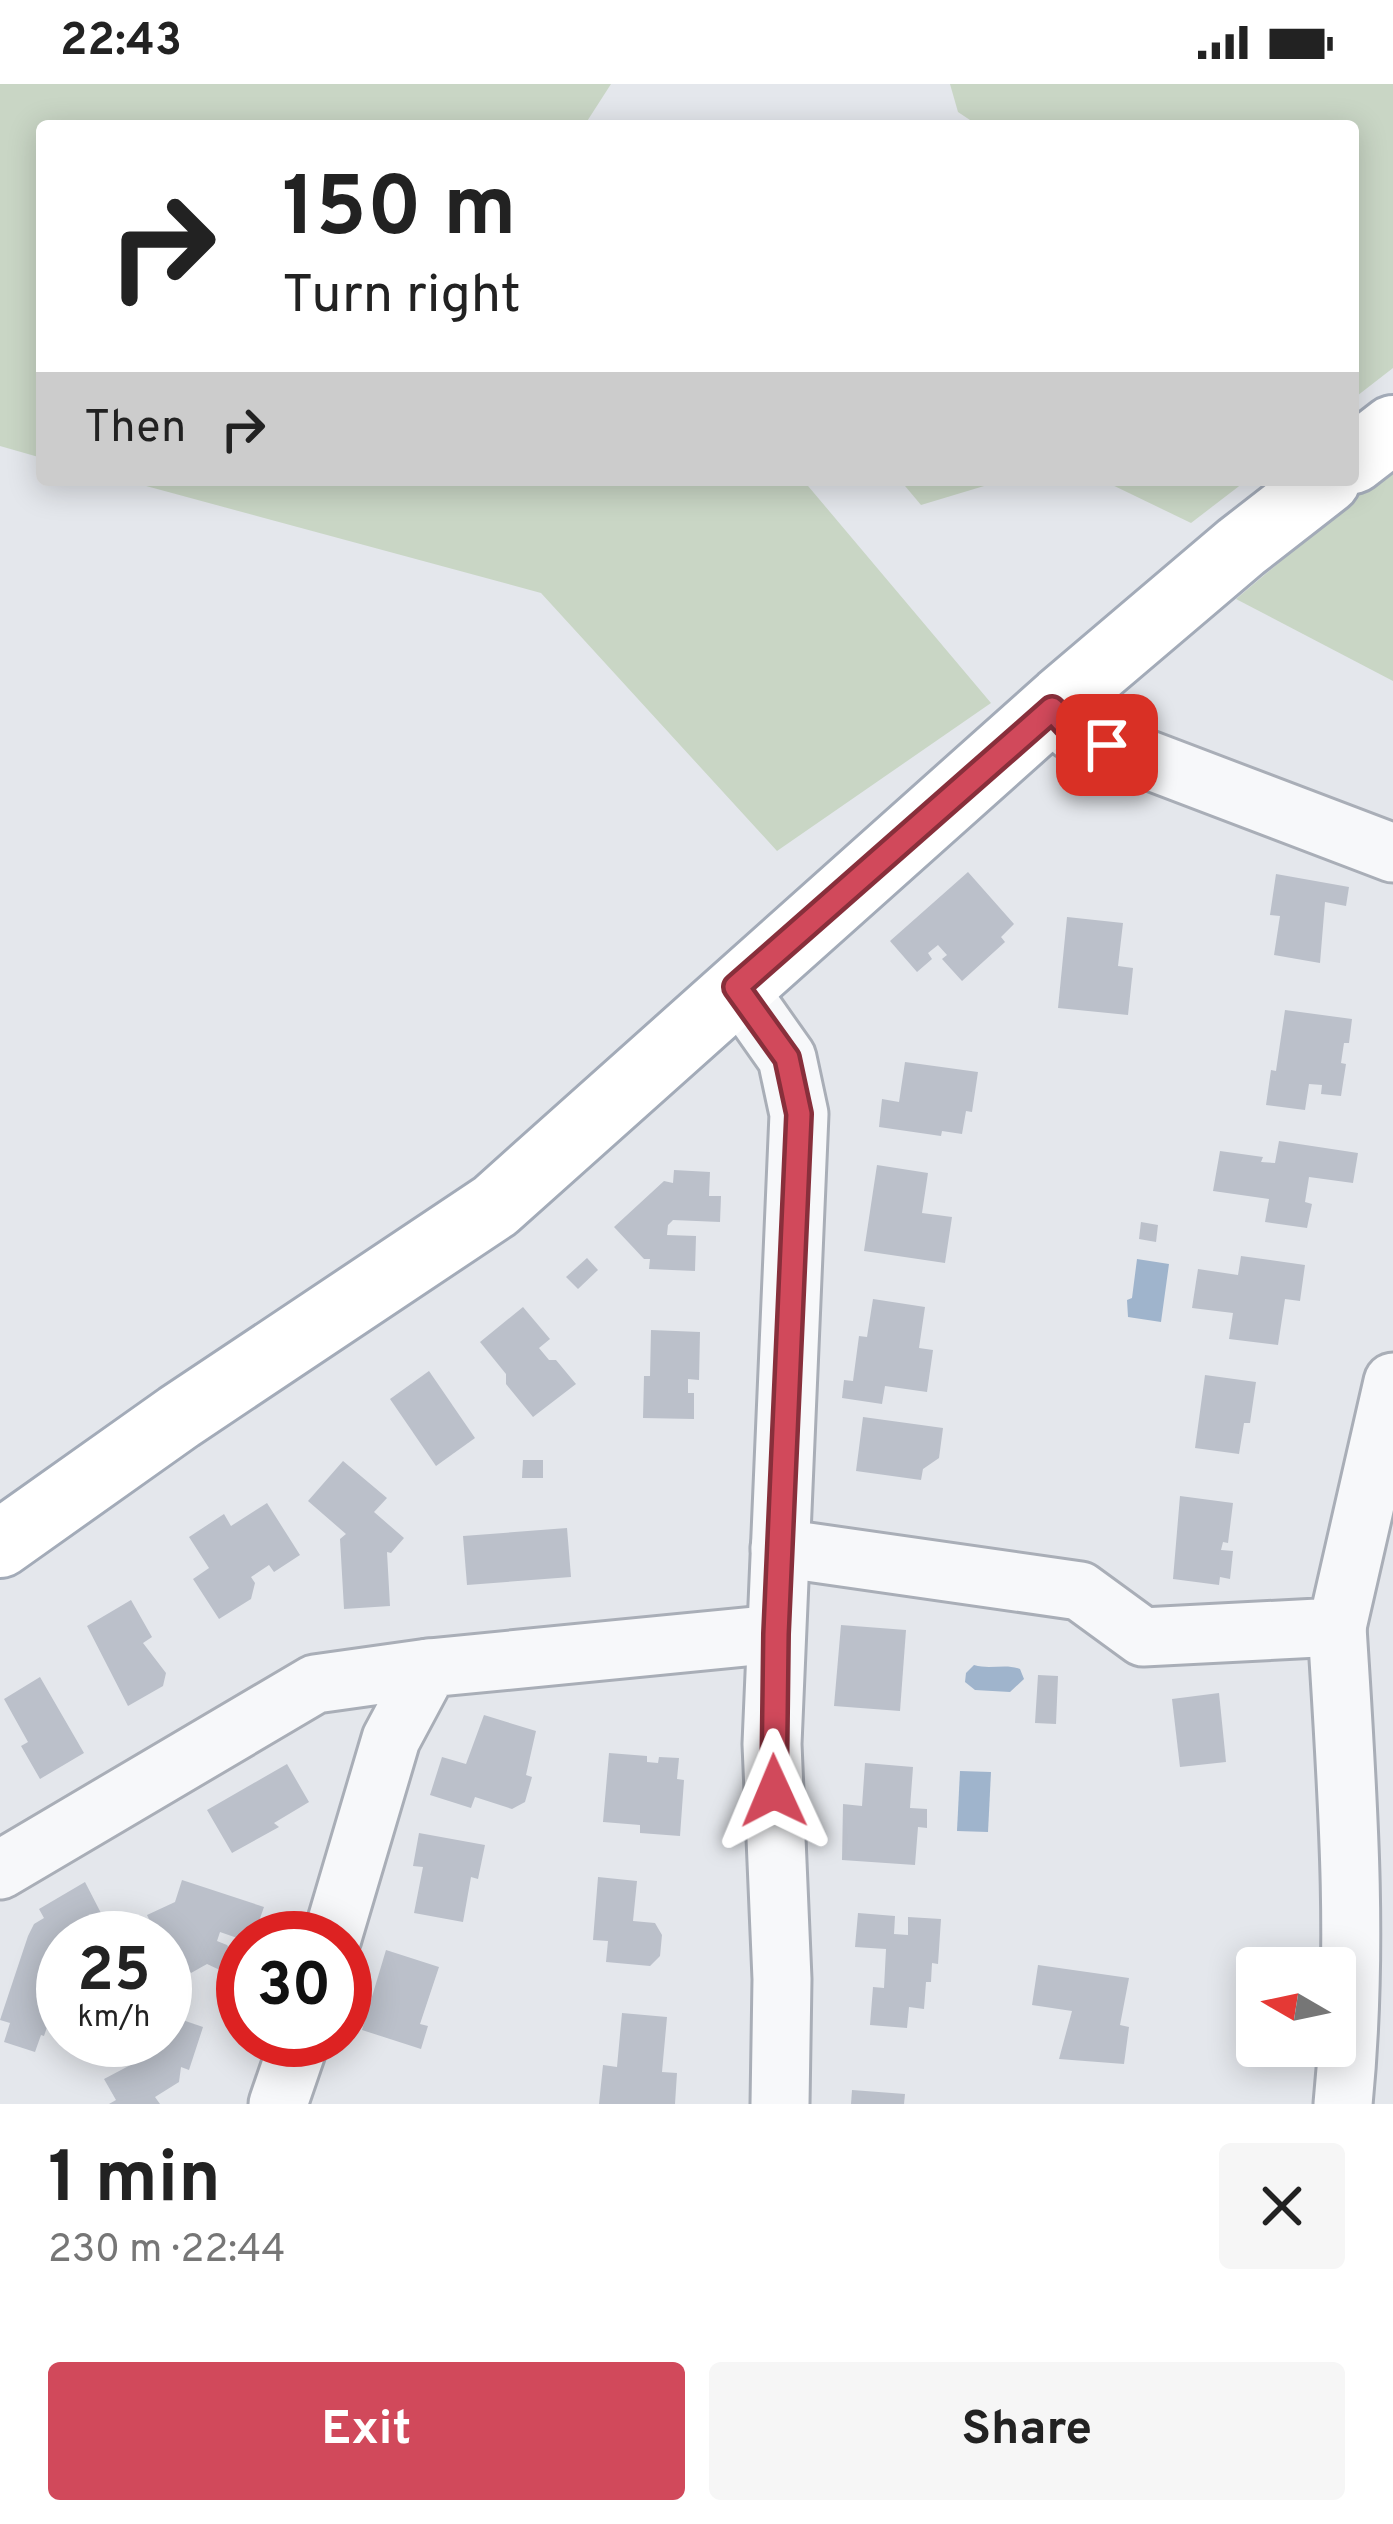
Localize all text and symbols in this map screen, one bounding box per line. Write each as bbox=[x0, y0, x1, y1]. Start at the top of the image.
text: 22:43 bbox=[60, 14, 182, 71]
text: 150 m bbox=[282, 159, 517, 265]
icon: right bbox=[84, 168, 240, 324]
text: Turn right bbox=[282, 263, 521, 332]
icon: right bbox=[210, 396, 276, 462]
text: Then bbox=[84, 401, 186, 458]
pin bbox=[1056, 694, 1158, 796]
icon: arrive bbox=[1074, 712, 1140, 778]
position arrow bbox=[711, 1728, 837, 1854]
speed limit sign: 30 bbox=[216, 1911, 372, 2067]
text: 25 bbox=[77, 1936, 151, 2012]
north arrow bbox=[1236, 1947, 1356, 2067]
map controls bbox=[1236, 1947, 1356, 2067]
text: km/h bbox=[78, 2000, 150, 2037]
text: 1 min bbox=[48, 2136, 221, 2228]
button: close bbox=[1219, 2143, 1345, 2269]
text: 230 m · 22:44 bbox=[48, 2227, 285, 2276]
button: Exit bbox=[48, 2362, 685, 2500]
button: Share bbox=[709, 2362, 1345, 2500]

